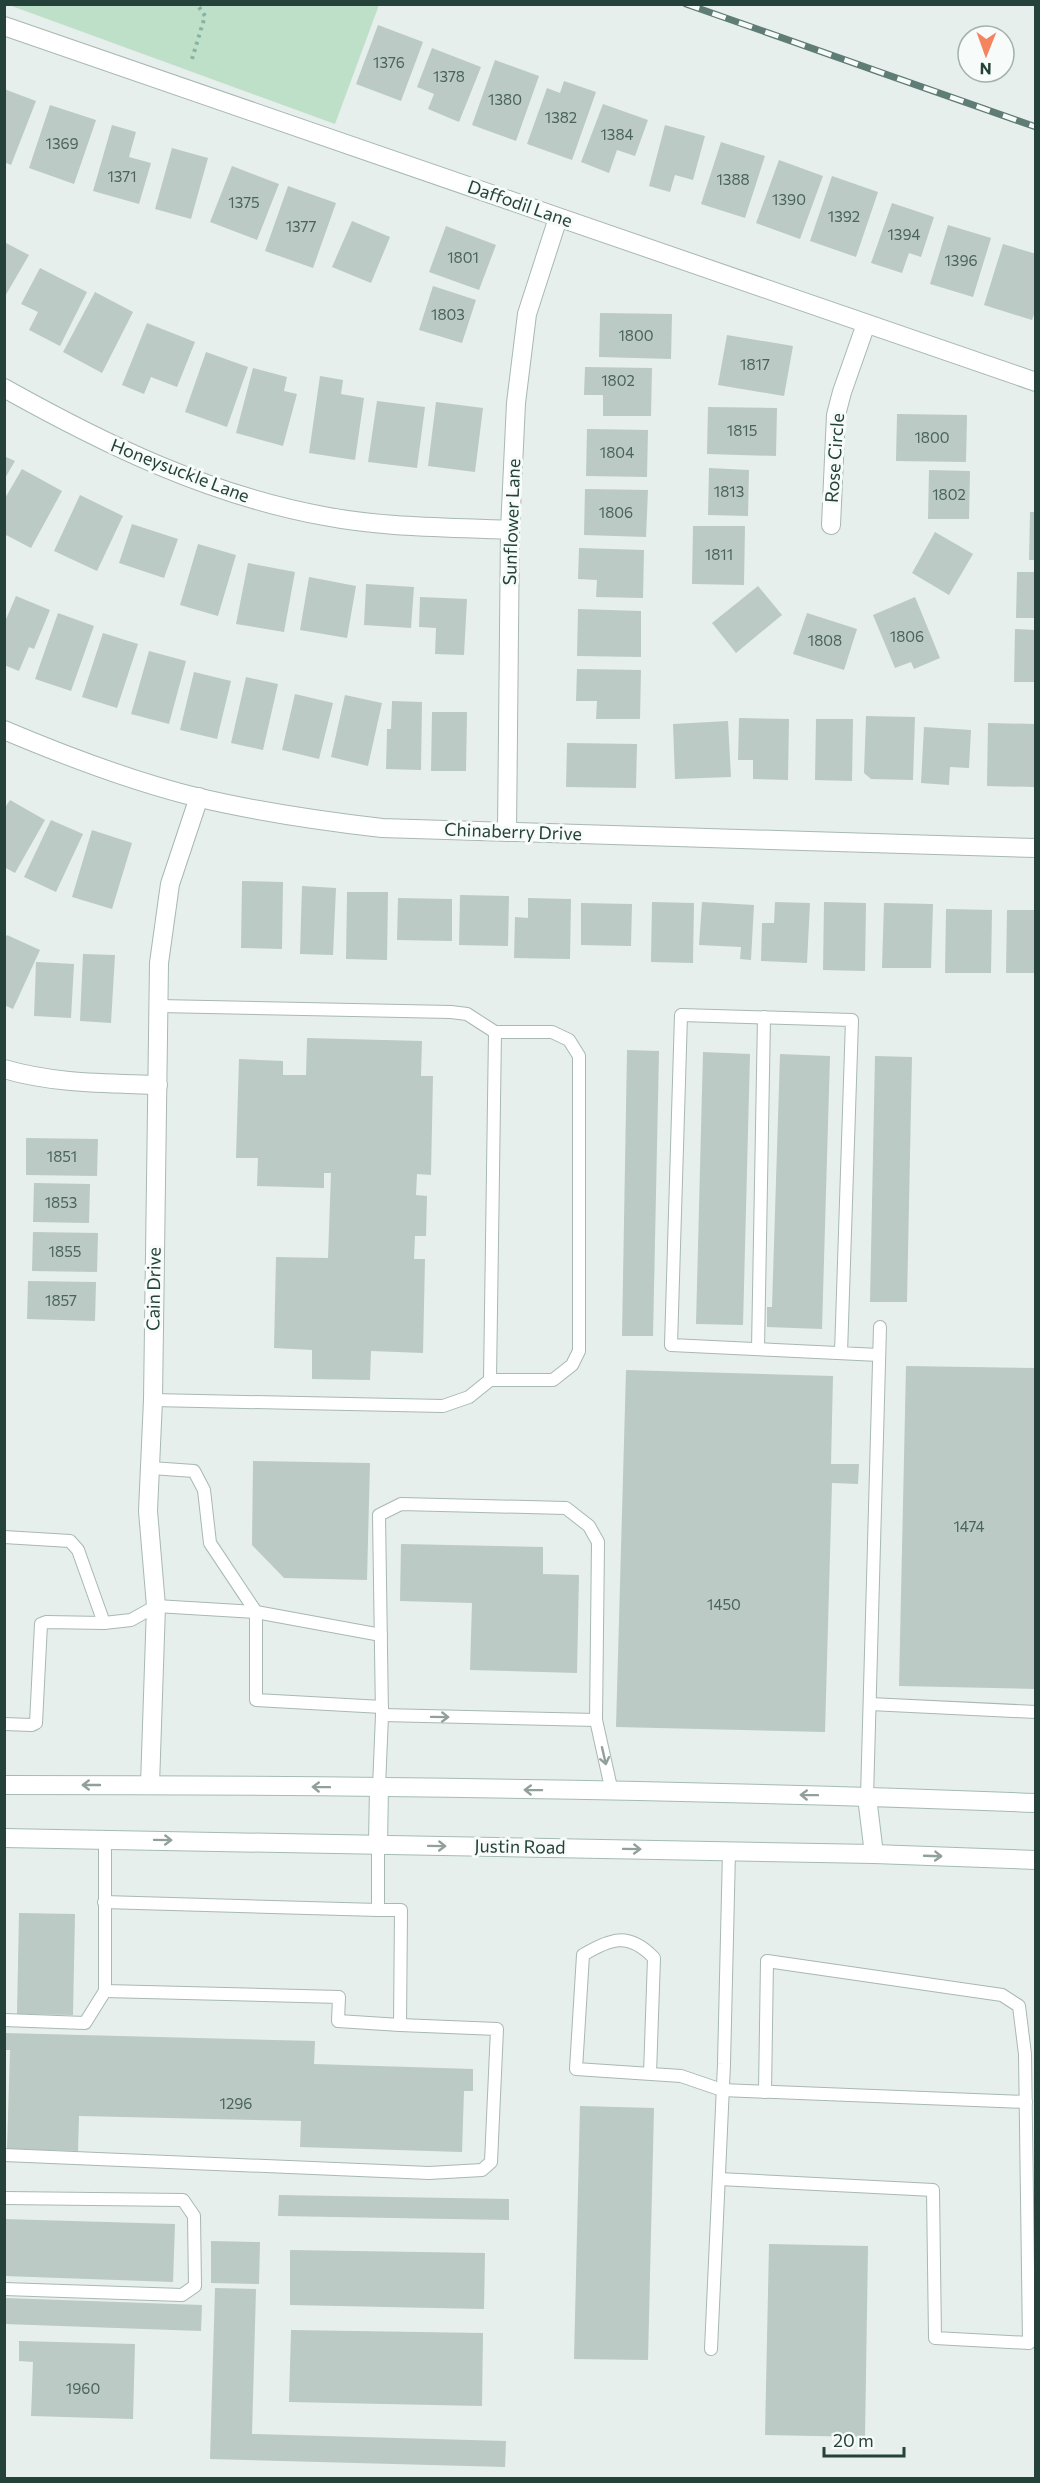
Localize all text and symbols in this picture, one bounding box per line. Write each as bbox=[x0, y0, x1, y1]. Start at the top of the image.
north arrow bbox=[956, 24, 1016, 84]
house number: 1376 bbox=[373, 53, 405, 71]
text: N bbox=[980, 60, 992, 79]
house number: 1378 bbox=[433, 67, 465, 85]
house number: 1380 bbox=[488, 90, 522, 108]
house number: 1382 bbox=[545, 108, 577, 126]
house number: 1384 bbox=[600, 125, 634, 143]
house number: 1369 bbox=[46, 134, 79, 152]
house number: 1371 bbox=[107, 167, 137, 185]
house number: 1388 bbox=[716, 170, 750, 188]
street label: Daffodil Lane bbox=[465, 175, 576, 231]
house number: 1390 bbox=[772, 190, 806, 208]
house number: 1375 bbox=[228, 193, 260, 211]
house number: 1392 bbox=[828, 207, 860, 225]
house number: 1377 bbox=[286, 217, 316, 235]
house number: 1394 bbox=[887, 225, 921, 243]
house number: 1801 bbox=[447, 248, 479, 266]
house number: 1396 bbox=[944, 251, 978, 269]
house number: 1803 bbox=[431, 305, 465, 323]
house number: 1800 bbox=[618, 326, 654, 344]
house number: 1817 bbox=[740, 355, 770, 373]
house number: 1802 bbox=[601, 371, 635, 389]
street label: Rose Circle bbox=[820, 412, 848, 504]
house number: 1815 bbox=[727, 421, 757, 439]
house number: 1800 bbox=[914, 428, 950, 446]
street label: Honeysuckle Lane bbox=[108, 433, 253, 507]
house number: 1804 bbox=[600, 443, 634, 461]
street label: Sunflower Lane bbox=[498, 458, 524, 586]
house number: 1813 bbox=[714, 482, 744, 500]
house number: 1802 bbox=[932, 485, 966, 503]
house number: 1806 bbox=[599, 503, 633, 521]
house number: 1811 bbox=[705, 545, 733, 563]
house number: 1806 bbox=[890, 627, 924, 645]
house number: 1808 bbox=[808, 631, 842, 649]
street label: Chinaberry Drive bbox=[444, 818, 582, 844]
house number: 1851 bbox=[47, 1147, 77, 1165]
house number: 1853 bbox=[45, 1193, 77, 1211]
house number: 1855 bbox=[49, 1242, 81, 1260]
street label: Cain Drive bbox=[141, 1247, 165, 1331]
house number: 1857 bbox=[45, 1291, 77, 1309]
house number: 1474 bbox=[953, 1517, 985, 1535]
house number: 1450 bbox=[707, 1595, 741, 1613]
one-way arrow bbox=[430, 1711, 450, 1722]
one-way arrow bbox=[598, 1746, 610, 1765]
one-way arrow bbox=[82, 1779, 102, 1791]
one-way arrow bbox=[311, 1781, 331, 1792]
one-way arrow bbox=[524, 1784, 544, 1796]
one-way arrow bbox=[799, 1790, 819, 1801]
one-way arrow bbox=[153, 1834, 173, 1846]
street label: Justin Road bbox=[474, 1834, 566, 1858]
one-way arrow bbox=[426, 1840, 446, 1851]
one-way arrow bbox=[621, 1843, 641, 1855]
one-way arrow bbox=[922, 1850, 942, 1862]
house number: 1296 bbox=[220, 2094, 252, 2112]
house number: 1960 bbox=[66, 2379, 100, 2397]
scale bar bbox=[824, 2420, 904, 2458]
text: 20 m bbox=[833, 2429, 874, 2451]

